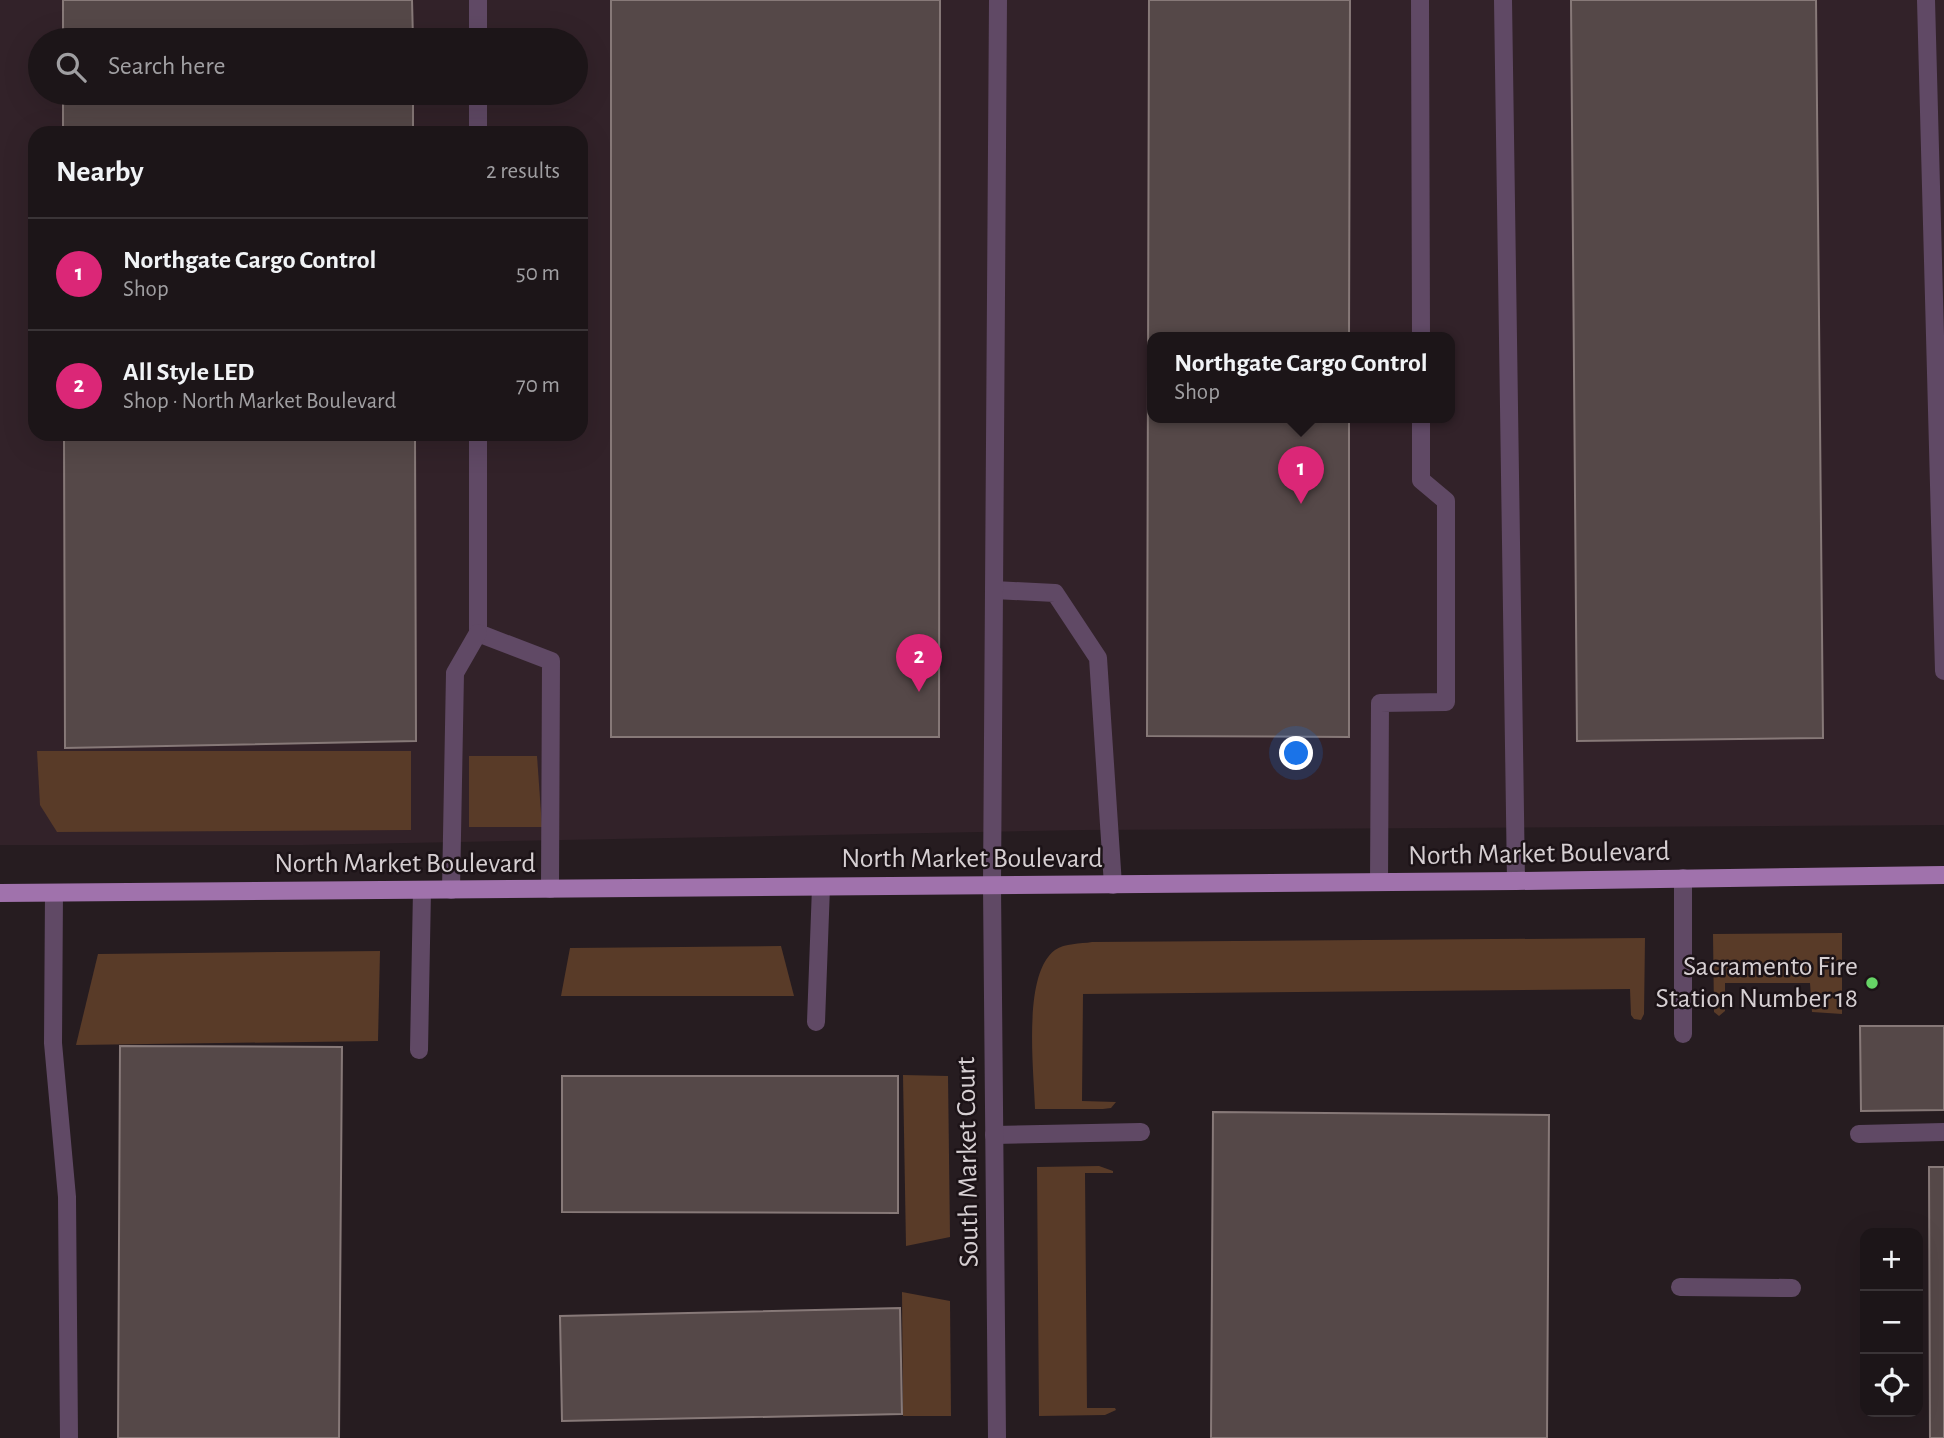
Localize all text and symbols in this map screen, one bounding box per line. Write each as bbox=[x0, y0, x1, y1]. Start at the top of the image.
search box bbox=[28, 28, 588, 105]
icon: search bbox=[52, 48, 90, 86]
text: Search here bbox=[108, 53, 226, 79]
text: Nearby bbox=[56, 157, 144, 187]
text: 2 results bbox=[486, 160, 560, 183]
text: Northgate Cargo Control bbox=[123, 247, 376, 273]
text: 1 bbox=[75, 262, 83, 285]
text: 50 m bbox=[516, 262, 560, 285]
text: Shop bbox=[123, 278, 169, 301]
popup bbox=[1147, 332, 1455, 423]
text: Northgate Cargo Control bbox=[1174, 350, 1428, 376]
text: All Style LED bbox=[123, 359, 254, 385]
text: 2 bbox=[74, 374, 84, 397]
text: 70 m bbox=[516, 374, 560, 397]
text: Shop bbox=[1174, 381, 1220, 404]
text: Shop · North Market Boulevard bbox=[123, 390, 396, 413]
pin: 1 bbox=[1278, 446, 1324, 504]
pin: 2 bbox=[896, 634, 942, 692]
your location bbox=[1279, 736, 1313, 770]
street label: North Market Boulevard bbox=[1408, 838, 1670, 870]
street label: North Market Boulevard bbox=[841, 845, 1103, 873]
street label: North Market Boulevard bbox=[274, 850, 536, 878]
place label: Sacramento Fire Station Number 18 bbox=[1656, 953, 1858, 1013]
marker: Sacramento Fire Station Number 18 bbox=[1864, 975, 1880, 991]
street label: South Market Court bbox=[952, 1056, 984, 1268]
map controls bbox=[1860, 1228, 1923, 1417]
button: + bbox=[1860, 1228, 1923, 1291]
button: − bbox=[1860, 1291, 1923, 1354]
button: locate bbox=[1860, 1354, 1923, 1417]

